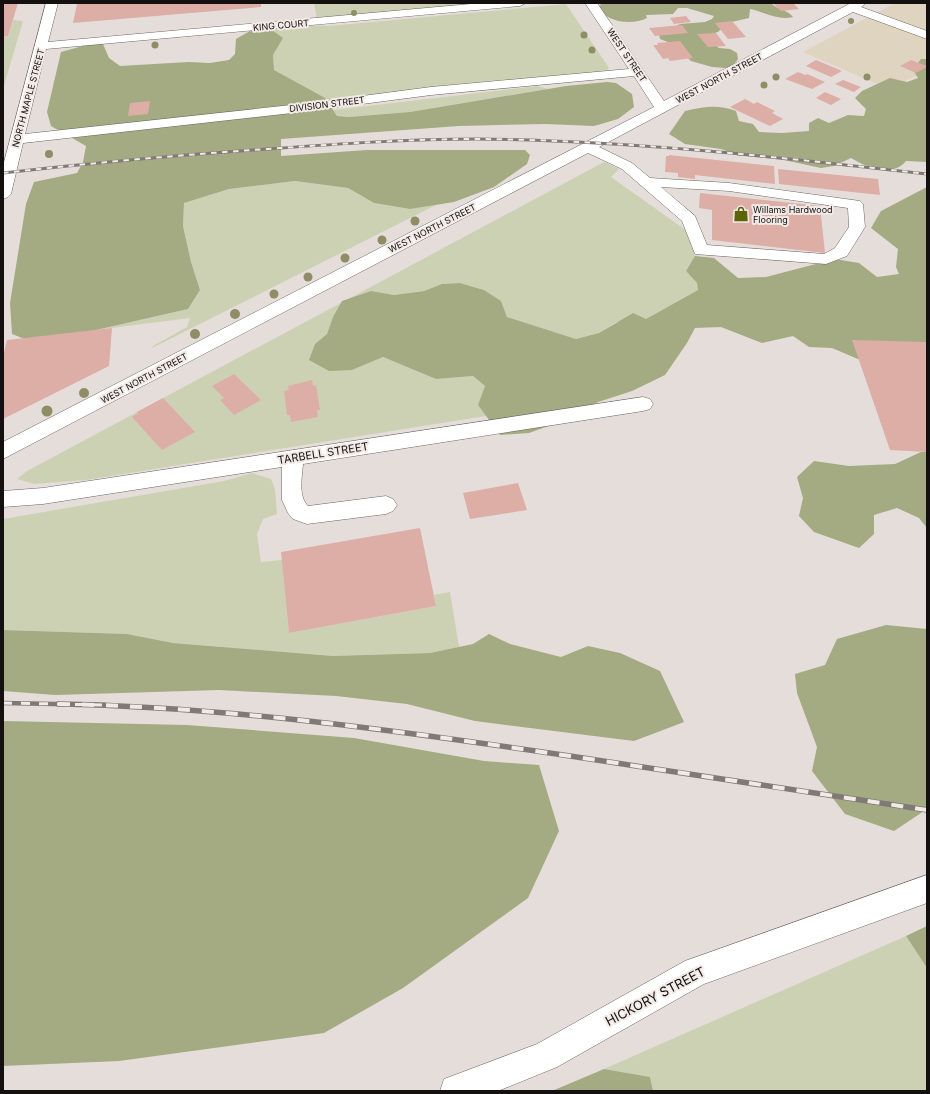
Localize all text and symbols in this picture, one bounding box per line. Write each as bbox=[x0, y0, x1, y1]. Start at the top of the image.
street label: KING COURT bbox=[253, 17, 310, 33]
street label: WEST STREET bbox=[605, 26, 649, 84]
street label: NORTH MAPLE STREET bbox=[10, 47, 47, 148]
street label: WEST NORTH STREET bbox=[674, 50, 765, 106]
street label: DIVISION STREET bbox=[289, 94, 366, 114]
street label: WEST NORTH STREET bbox=[386, 201, 478, 255]
place label: Willams Hardwood Flooring bbox=[753, 204, 833, 225]
shop icon: Willams Hardwood Flooring bbox=[732, 205, 750, 223]
street label: WEST NORTH STREET bbox=[99, 350, 190, 406]
street label: TARBELL STREET bbox=[277, 439, 369, 467]
street label: HICKORY STREET bbox=[602, 963, 708, 1029]

